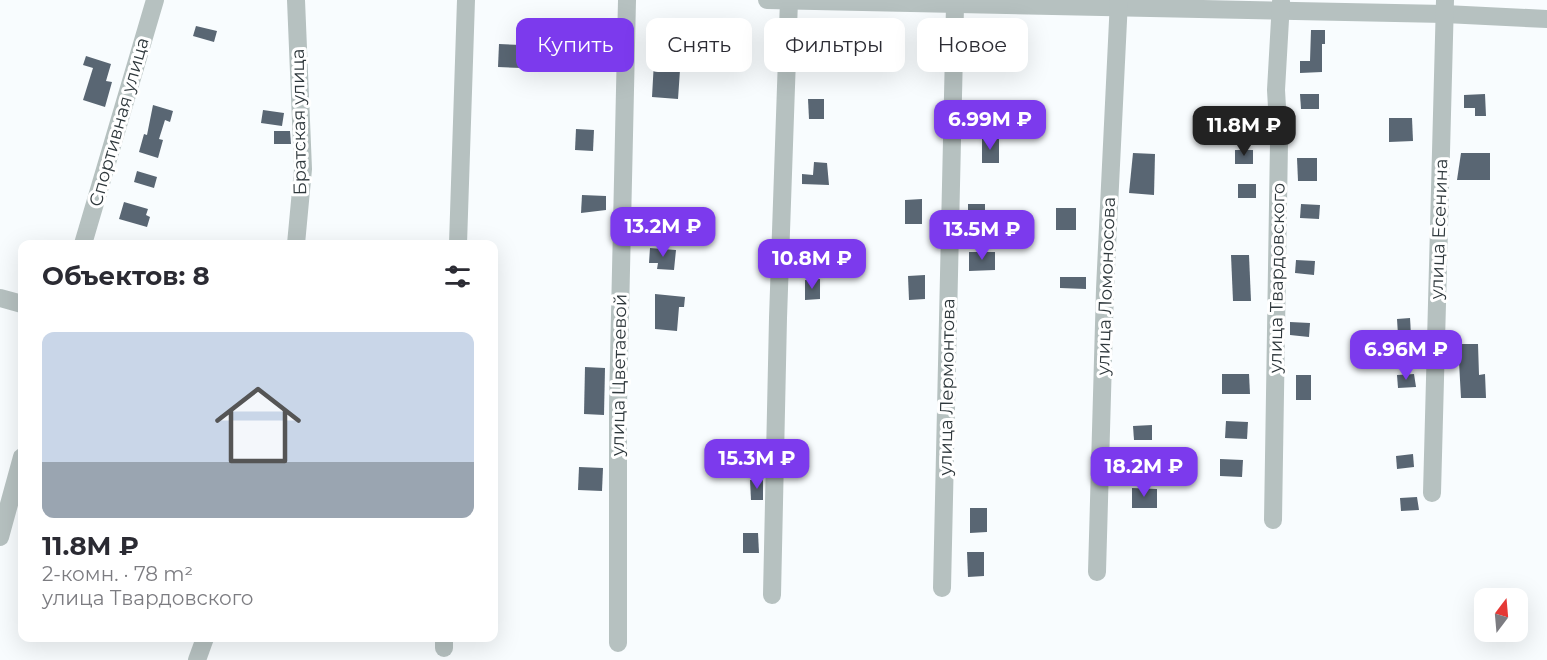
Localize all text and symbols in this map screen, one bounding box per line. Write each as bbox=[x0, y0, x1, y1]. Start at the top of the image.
chip: Купить bbox=[516, 18, 634, 72]
chip: Снять bbox=[646, 18, 752, 72]
chip: Фильтры bbox=[764, 18, 905, 72]
chip: Новое bbox=[917, 18, 1028, 72]
street label: Спортивная улица bbox=[84, 35, 154, 209]
street label: Братская улица bbox=[287, 48, 311, 196]
pin: 6.99M ₽ bbox=[935, 100, 1045, 151]
pin: 11.8M ₽ bbox=[1189, 106, 1299, 157]
text: 6.99M ₽ bbox=[948, 107, 1032, 131]
text: 11.8M ₽ bbox=[1207, 113, 1281, 137]
street label: улица Есенина bbox=[1426, 158, 1452, 301]
street label: улица Твардовского bbox=[1264, 183, 1290, 374]
street label: улица Ломоносова bbox=[1092, 196, 1120, 377]
pin: 13.2M ₽ bbox=[608, 207, 718, 258]
pin: 13.5M ₽ bbox=[927, 210, 1037, 261]
text: 13.2M ₽ bbox=[624, 214, 702, 238]
text: 13.5M ₽ bbox=[943, 217, 1021, 241]
pin: 10.8M ₽ bbox=[757, 239, 867, 290]
text: 10.8M ₽ bbox=[772, 246, 852, 270]
text: Объектов: 8 bbox=[42, 260, 210, 292]
icon: filters bbox=[441, 260, 474, 293]
street label: улица Цветаевой bbox=[607, 294, 631, 457]
street label: улица Лермонтова bbox=[934, 298, 960, 477]
pin: 6.96M ₽ bbox=[1351, 330, 1461, 381]
text: 6.96M ₽ bbox=[1364, 337, 1448, 361]
icon: home bbox=[204, 371, 312, 479]
pin: 15.3M ₽ bbox=[702, 439, 812, 490]
text: 15.3M ₽ bbox=[718, 446, 796, 470]
pin: 18.2M ₽ bbox=[1089, 447, 1199, 498]
text: 18.2M ₽ bbox=[1105, 454, 1183, 478]
text: 11.8M ₽ bbox=[42, 530, 139, 562]
text: 2-комн. · 78 m² bbox=[42, 562, 193, 586]
text: улица Твардовского bbox=[42, 586, 254, 610]
north arrow bbox=[1474, 588, 1528, 642]
map controls bbox=[1474, 588, 1528, 642]

